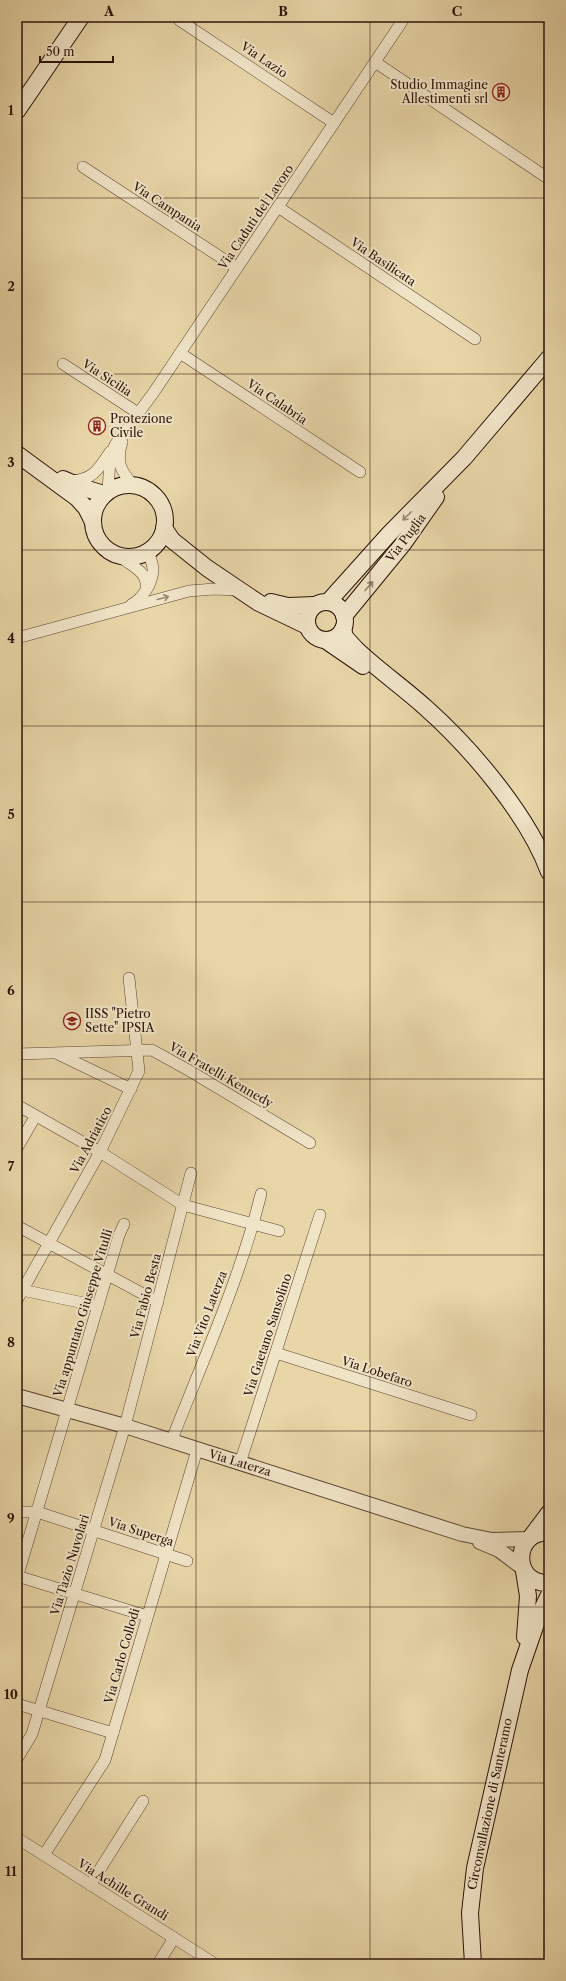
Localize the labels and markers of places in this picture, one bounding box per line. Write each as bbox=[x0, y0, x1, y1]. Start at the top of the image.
place label: Studio Immagine Allestimenti srl bbox=[390, 77, 488, 106]
building icon: Studio Immagine Allestimenti srl bbox=[491, 82, 511, 102]
place label: Protezione Civile bbox=[110, 411, 173, 440]
building icon: Protezione Civile bbox=[87, 416, 107, 436]
place label: IISS "Pietro Sette" IPSIA bbox=[85, 1006, 156, 1035]
school or university icon: IISS "Pietro Sette" IPSIA bbox=[62, 1011, 82, 1031]

